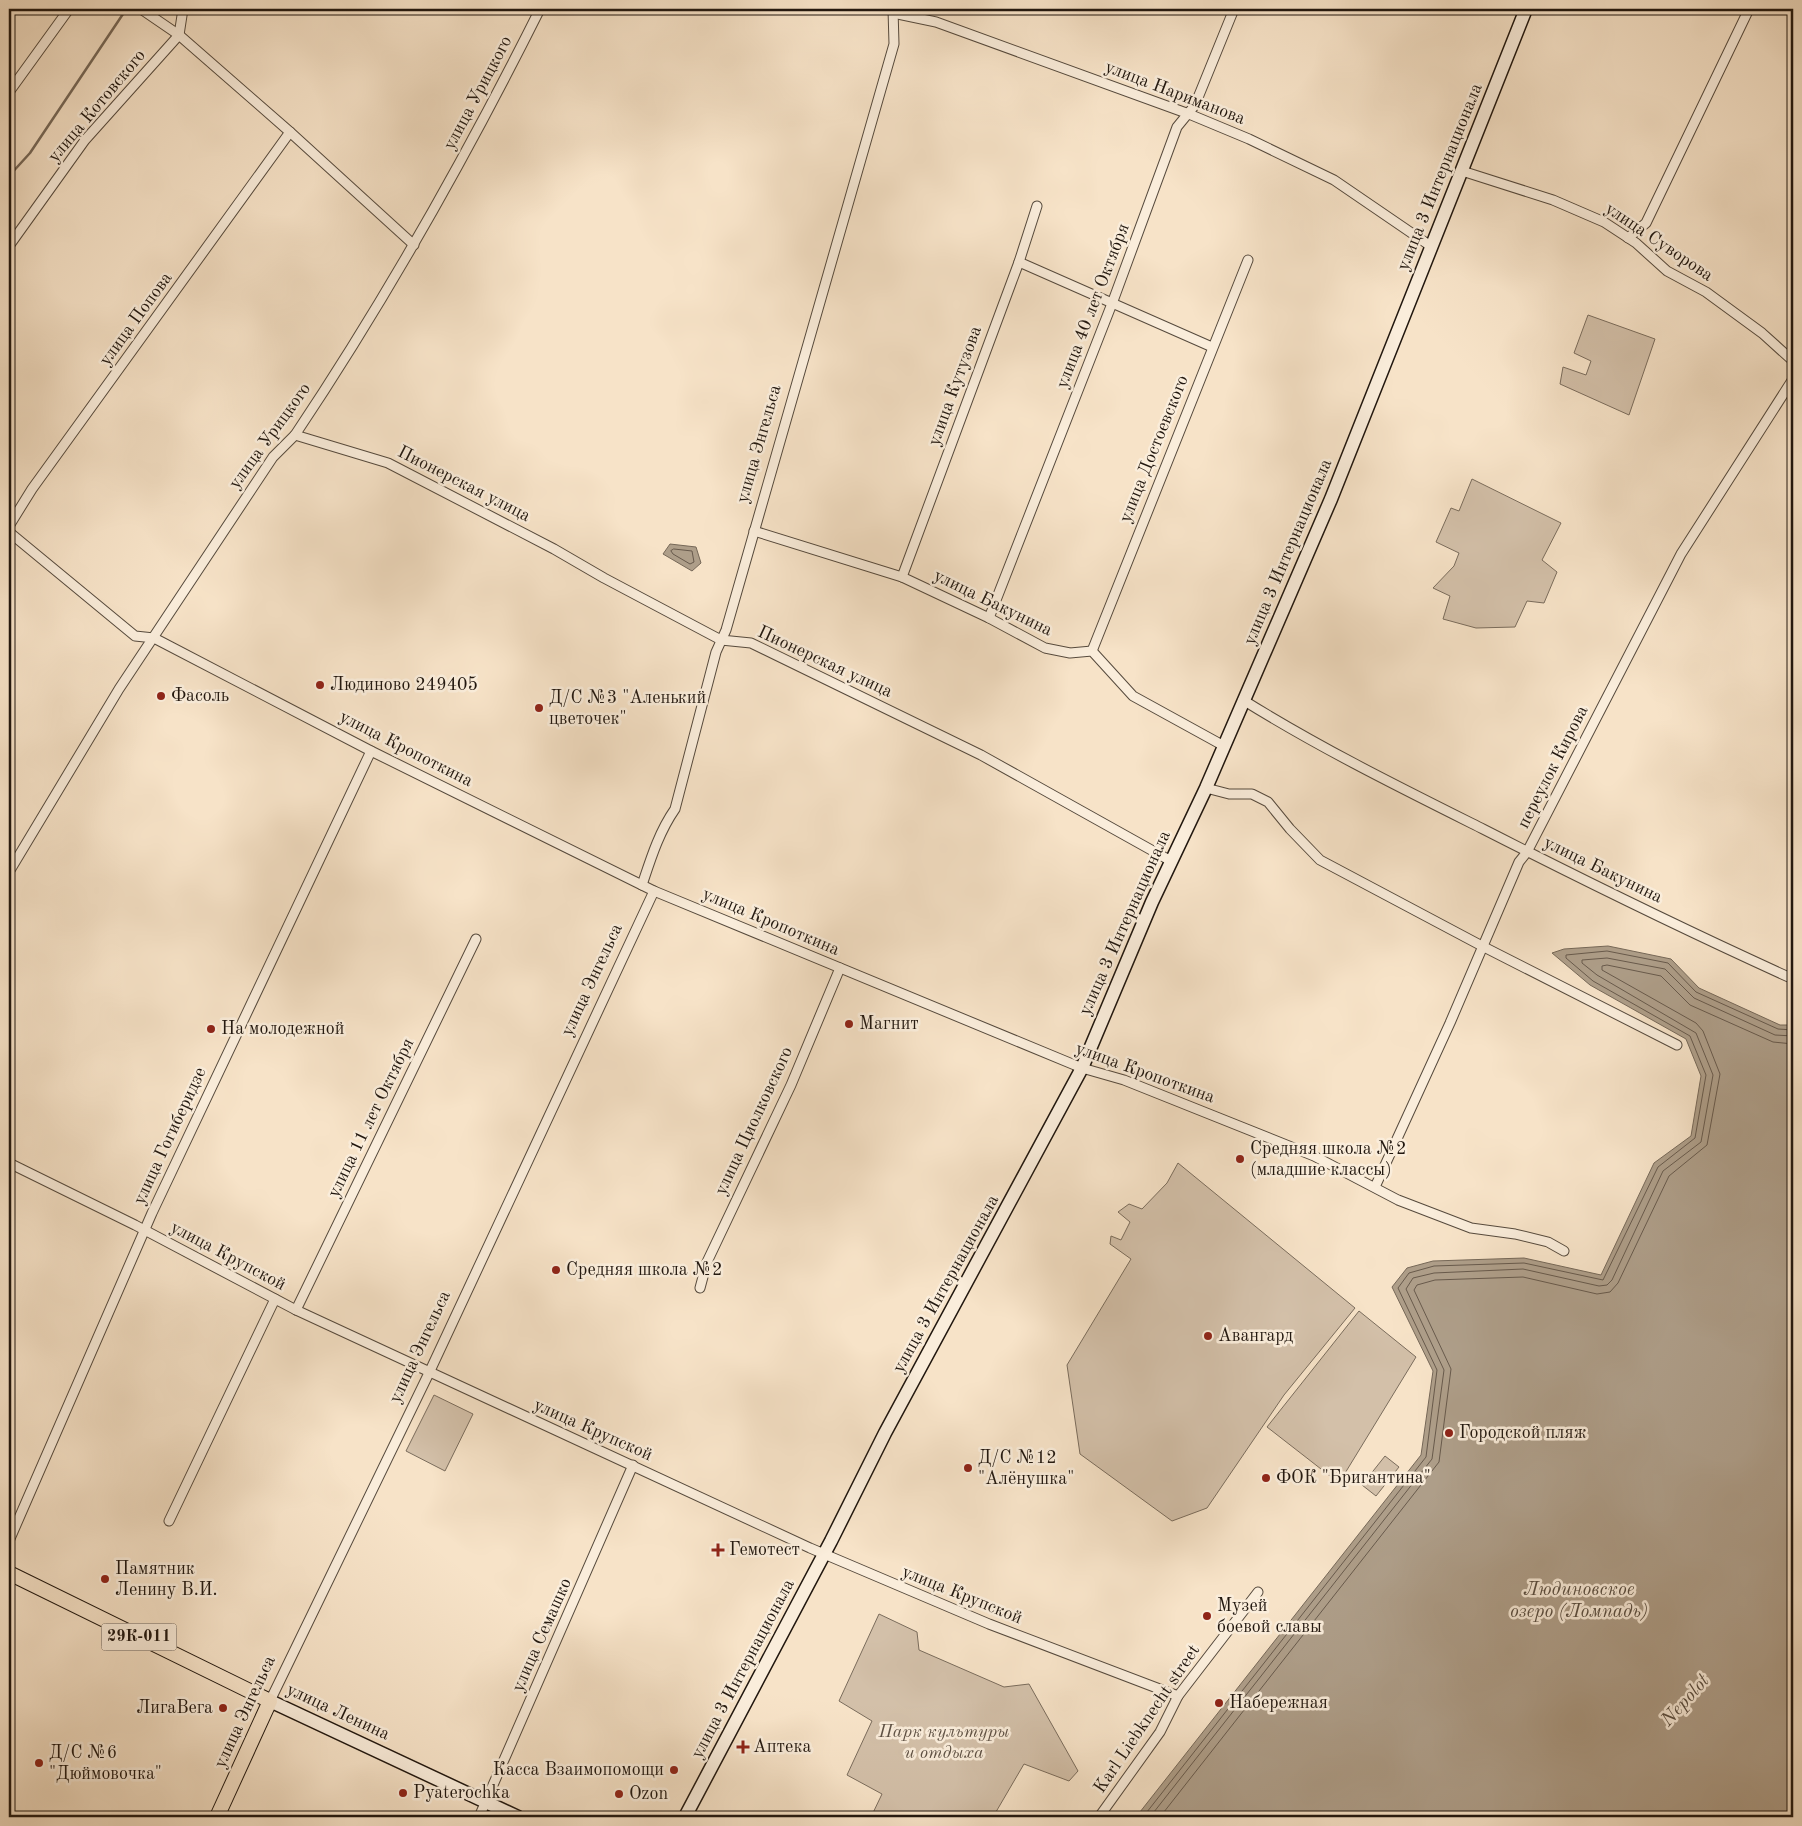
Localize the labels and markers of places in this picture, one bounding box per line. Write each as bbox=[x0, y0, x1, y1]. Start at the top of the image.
place label: Людиново 249405 bbox=[330, 676, 478, 694]
marker: Людиново 249405 bbox=[314, 679, 326, 691]
place label: Фасоль bbox=[171, 687, 229, 705]
place label: Д/С №3 "Аленький цветочек" bbox=[549, 689, 706, 728]
marker: Фасоль bbox=[155, 690, 167, 702]
marker: Д/С №3 "Аленький цветочек" bbox=[533, 702, 545, 714]
place label: Магнит bbox=[859, 1015, 919, 1033]
marker: Магнит bbox=[843, 1018, 855, 1030]
place label: На молодежной bbox=[221, 1020, 344, 1038]
marker: На молодежной bbox=[205, 1023, 217, 1035]
place label: Средняя школа №2 (младшие классы) bbox=[1250, 1140, 1406, 1179]
marker: Средняя школа №2 (младшие классы) bbox=[1234, 1153, 1246, 1165]
place label: Средняя школа №2 bbox=[566, 1261, 722, 1279]
marker: Средняя школа №2 bbox=[550, 1264, 562, 1276]
place label: Авангард bbox=[1218, 1327, 1293, 1345]
marker: Авангард bbox=[1202, 1330, 1214, 1342]
place label: Городской пляж bbox=[1459, 1424, 1587, 1442]
marker: Городской пляж bbox=[1443, 1427, 1455, 1439]
place label: Д/С №12 "Алёнушка" bbox=[978, 1449, 1074, 1488]
marker: Д/С №12 "Алёнушка" bbox=[962, 1462, 974, 1474]
place label: ФОК "Бригантина" bbox=[1276, 1469, 1431, 1487]
marker: ФОК "Бригантина" bbox=[1260, 1472, 1272, 1484]
place label: Гемотест bbox=[729, 1541, 800, 1559]
marker: Гемотест bbox=[711, 1543, 725, 1557]
place label: Памятник Ленину В.И. bbox=[115, 1560, 218, 1599]
marker: Памятник Ленину В.И. bbox=[99, 1573, 111, 1585]
place label: Музей боевой славы bbox=[1217, 1597, 1322, 1636]
marker: Музей боевой славы bbox=[1201, 1610, 1213, 1622]
place label: Набережная bbox=[1229, 1694, 1328, 1712]
marker: Набережная bbox=[1213, 1697, 1225, 1709]
place label: ЛигаВега bbox=[136, 1699, 213, 1717]
marker: ЛигаВега bbox=[217, 1702, 229, 1714]
place label: Аптека bbox=[753, 1738, 811, 1756]
marker: Аптека bbox=[737, 1741, 749, 1753]
place label: Д/С №6 "Дюймовочка" bbox=[49, 1744, 162, 1783]
marker: Д/С №6 "Дюймовочка" bbox=[33, 1757, 45, 1769]
place label: Касса Взаимопомощи bbox=[493, 1761, 664, 1779]
marker: Касса Взаимопомощи bbox=[668, 1764, 680, 1776]
place label: Pyaterochka bbox=[413, 1784, 510, 1802]
place label: Ozon bbox=[629, 1785, 668, 1803]
marker: Pyaterochka bbox=[397, 1787, 409, 1799]
marker: Ozon bbox=[613, 1788, 625, 1800]

